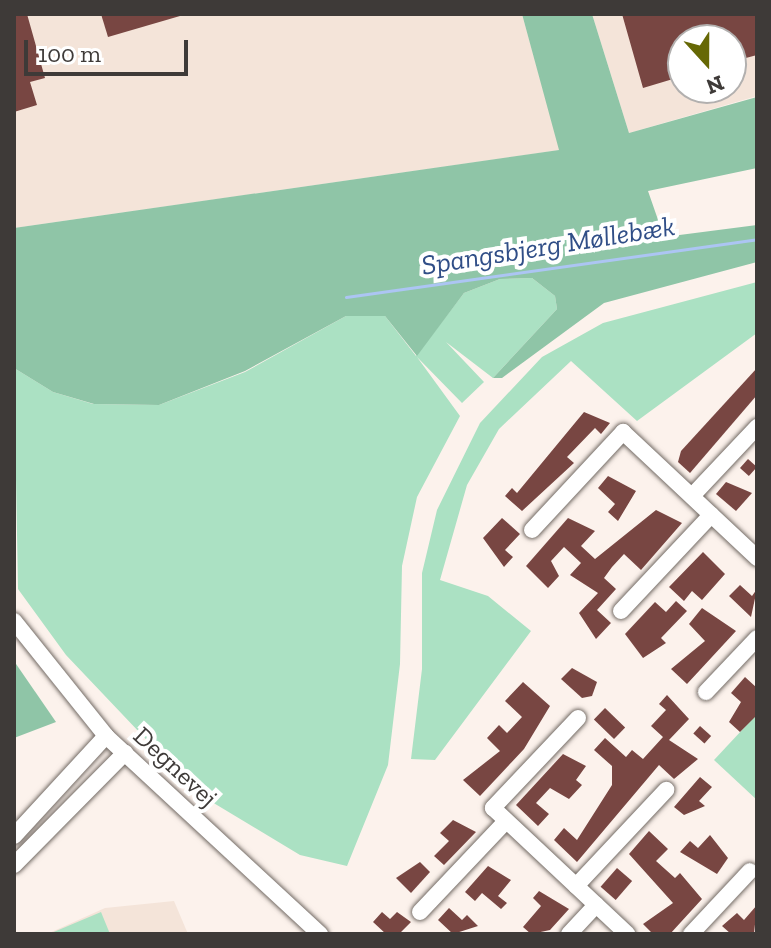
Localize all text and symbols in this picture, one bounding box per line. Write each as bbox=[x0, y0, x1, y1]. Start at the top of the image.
scale bar bbox=[28, 24, 192, 74]
north arrow bbox=[667, 24, 747, 104]
text: 100 m bbox=[38, 39, 101, 68]
text: N bbox=[702, 69, 728, 101]
water label: Spangsbjerg Møllebæk bbox=[419, 209, 677, 283]
street label: Degnevej bbox=[127, 720, 223, 814]

